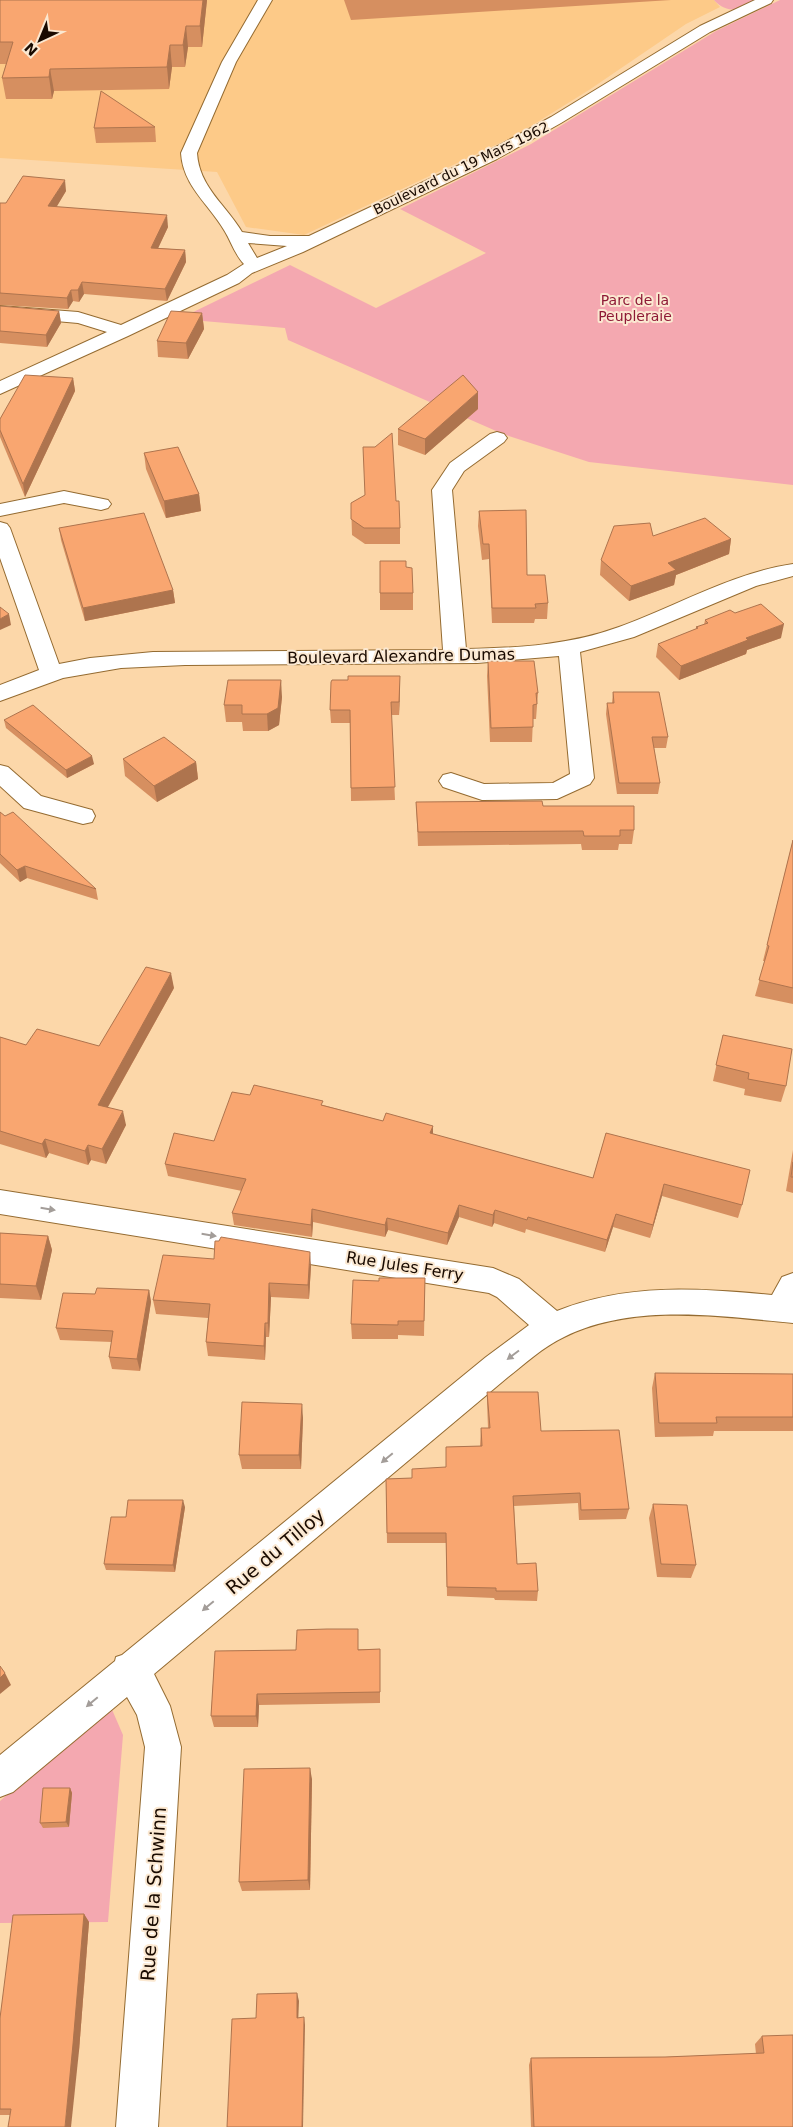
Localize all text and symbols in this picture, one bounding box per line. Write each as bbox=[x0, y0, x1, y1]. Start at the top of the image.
north arrow bbox=[15, 15, 65, 65]
text: N bbox=[21, 40, 41, 59]
street label: Boulevard du 19 Mars 1962 bbox=[371, 118, 551, 218]
park label: Parc de la Peupleraie bbox=[598, 292, 672, 324]
street label: Boulevard Alexandre Dumas bbox=[287, 645, 515, 667]
one-way arrow bbox=[41, 1206, 57, 1214]
one-way arrow bbox=[201, 1231, 217, 1239]
street label: Rue Jules Ferry bbox=[345, 1247, 465, 1285]
one-way arrow bbox=[506, 1350, 520, 1360]
one-way arrow bbox=[381, 1452, 394, 1463]
street label: Rue du Tilloy bbox=[221, 1503, 329, 1599]
one-way arrow bbox=[202, 1600, 215, 1611]
one-way arrow bbox=[86, 1696, 99, 1707]
street label: Rue de la Schwinn bbox=[136, 1806, 170, 1982]

